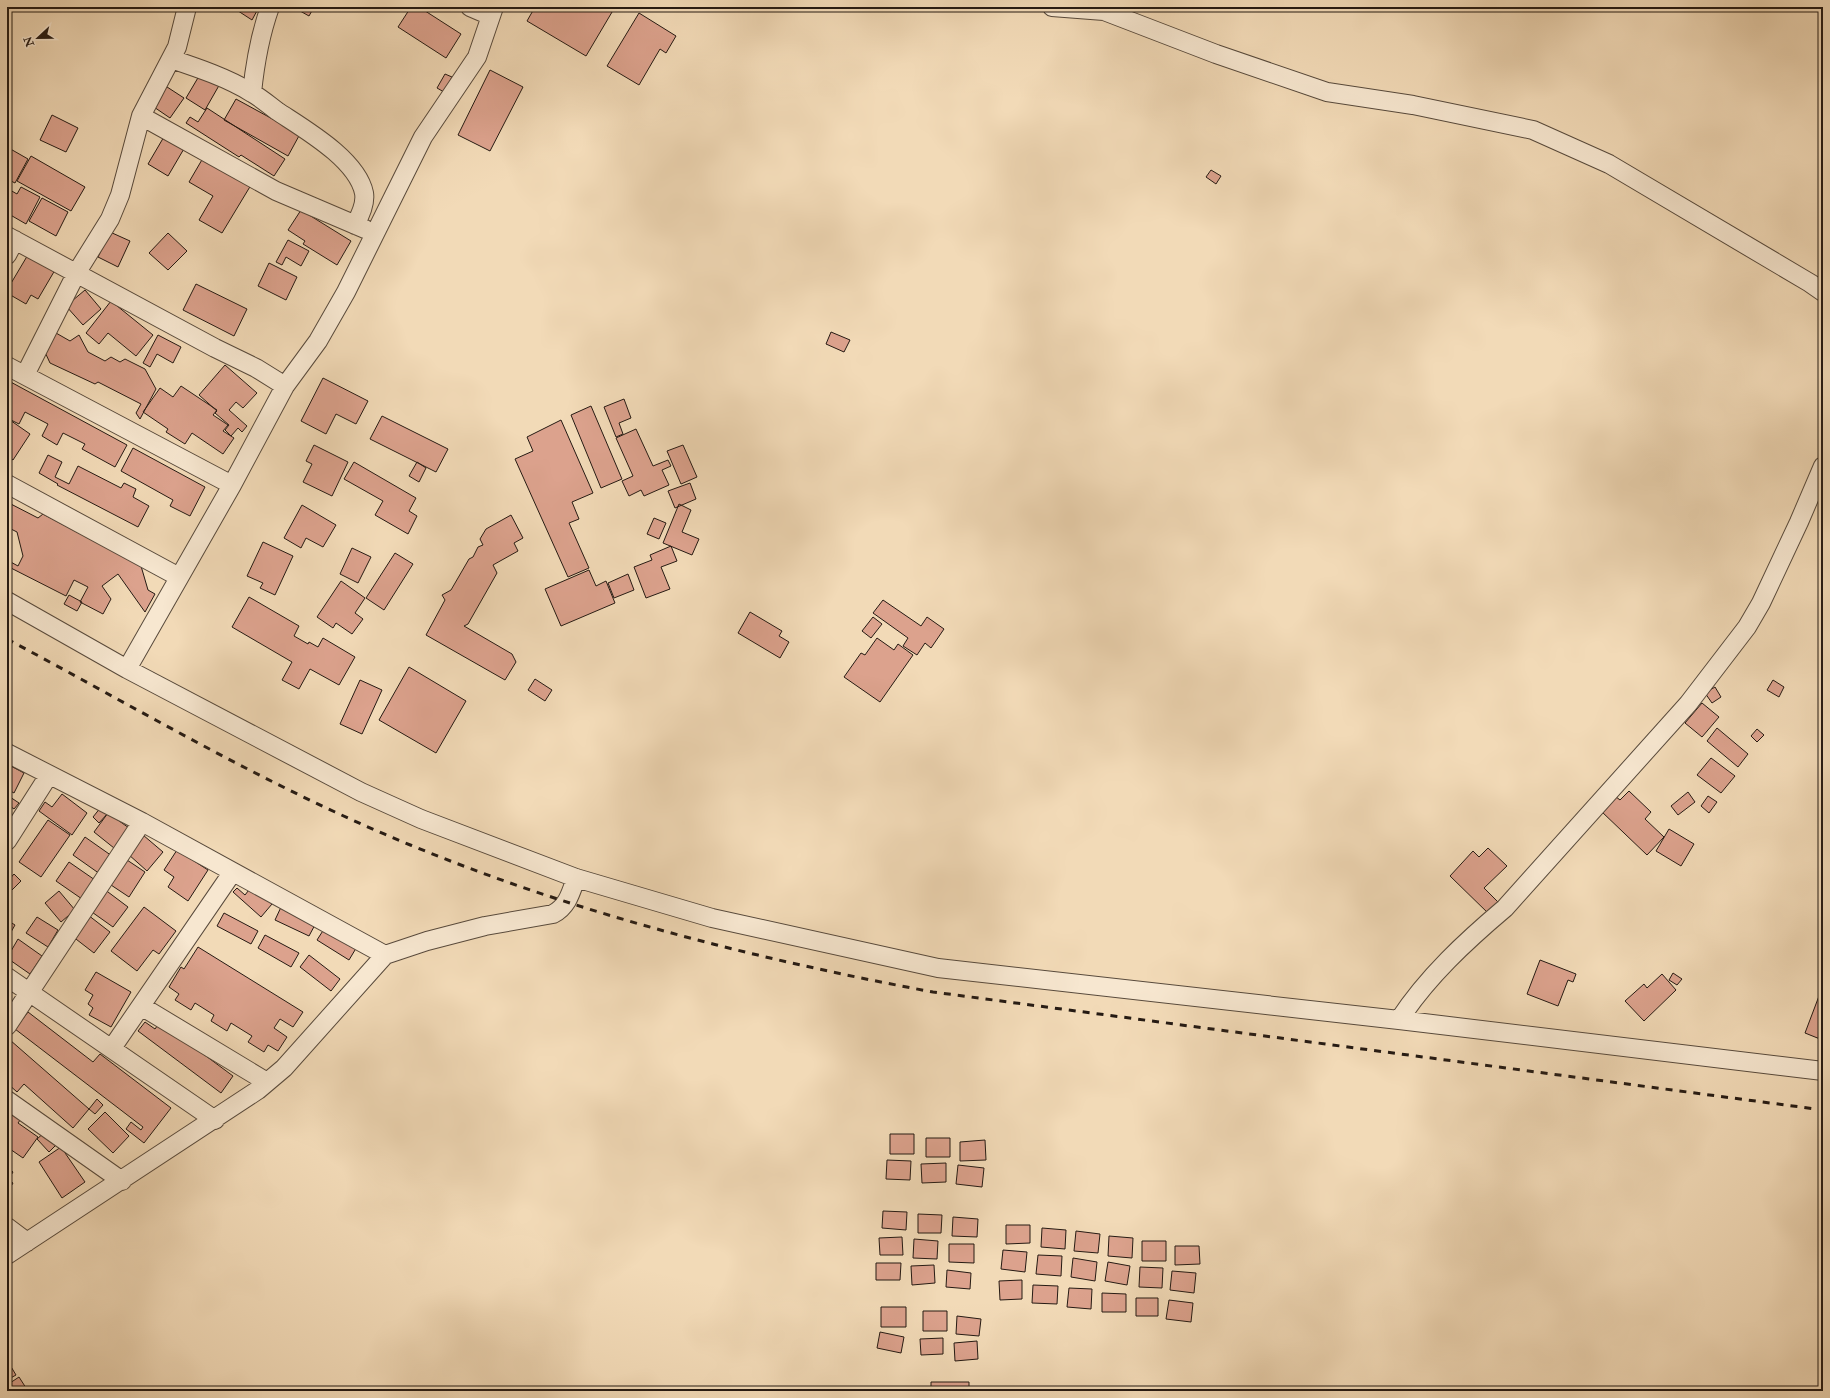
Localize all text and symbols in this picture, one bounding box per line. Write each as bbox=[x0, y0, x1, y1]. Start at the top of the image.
north arrow bbox=[18, 18, 58, 58]
text: N bbox=[21, 33, 37, 49]

